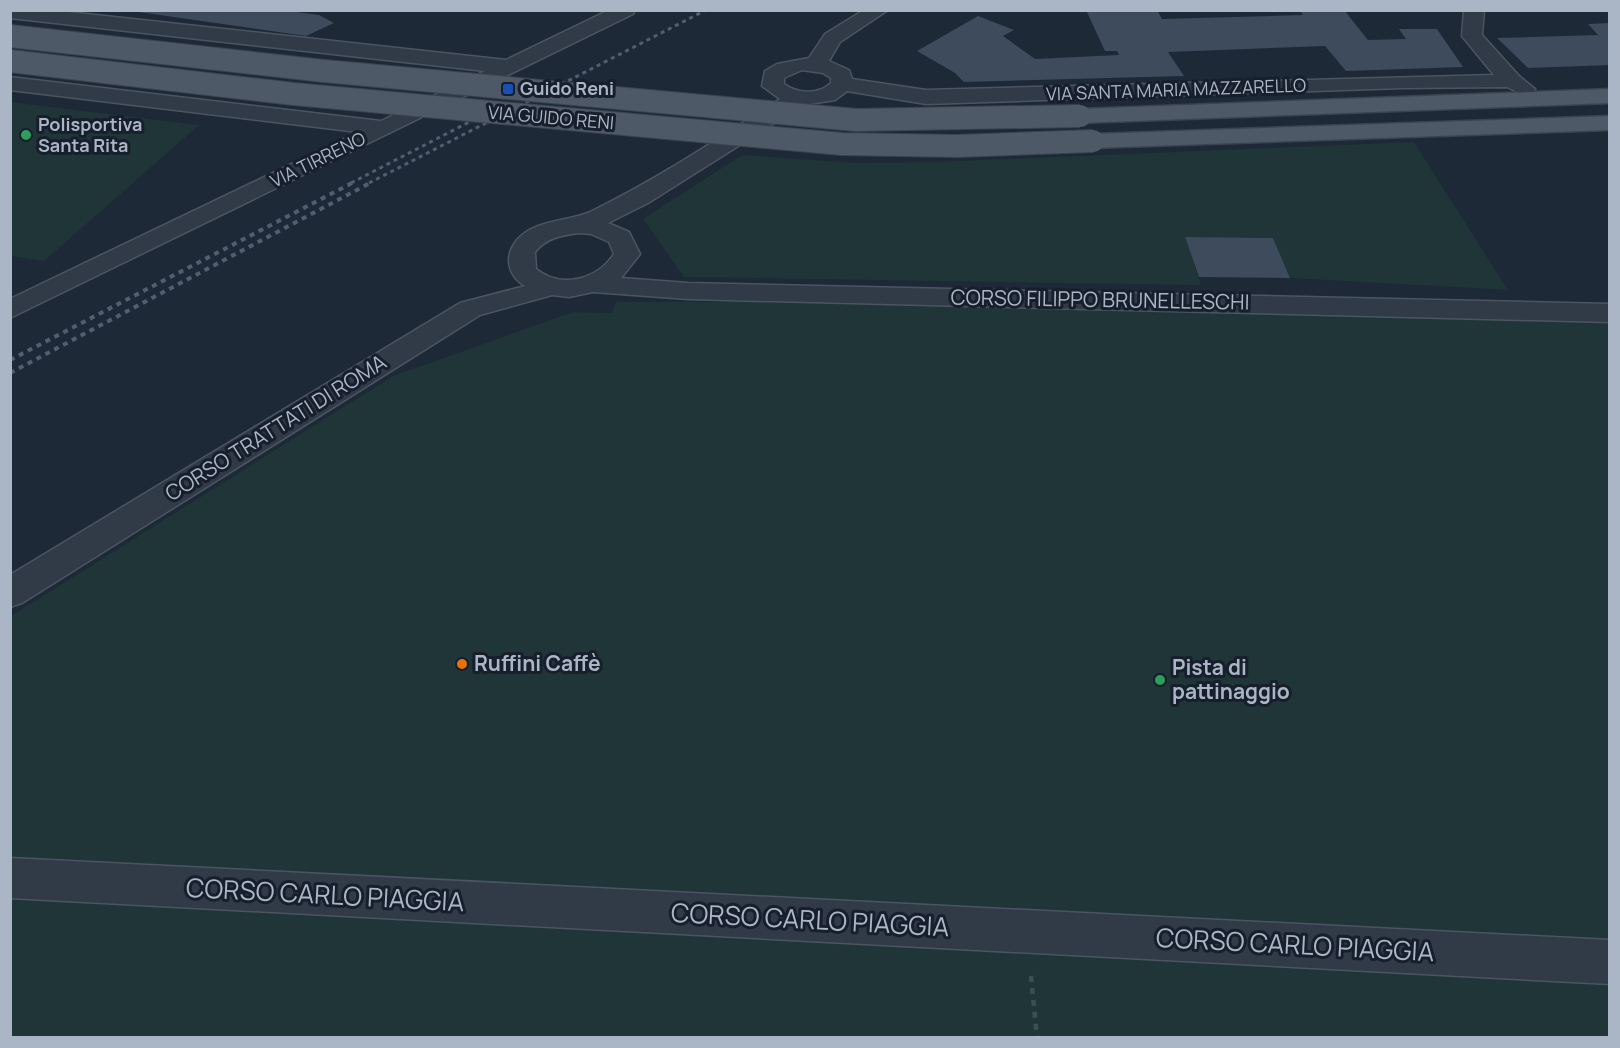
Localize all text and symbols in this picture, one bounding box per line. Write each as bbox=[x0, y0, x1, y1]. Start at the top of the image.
street label: VIA SANTA MARIA MAZZARELLO bbox=[1046, 72, 1306, 106]
place label: Guido Reni bbox=[520, 76, 614, 100]
marker: Guido Reni bbox=[501, 82, 515, 96]
street label: VIA GUIDO RENI bbox=[487, 100, 615, 134]
place label: Polisportiva Santa Rita bbox=[38, 112, 142, 157]
street label: VIA TIRRENO bbox=[266, 126, 369, 193]
marker: Polisportiva Santa Rita bbox=[19, 128, 33, 142]
street label: CORSO FILIPPO BRUNELLESCHI bbox=[950, 282, 1250, 316]
street label: CORSO TRATTATI DI ROMA bbox=[160, 348, 391, 507]
place label: Ruffini Caffè bbox=[474, 649, 601, 677]
place label: Pista di pattinaggio bbox=[1172, 653, 1290, 705]
marker: Ruffini Caffè bbox=[455, 657, 469, 671]
marker: Pista di pattinaggio bbox=[1153, 673, 1167, 687]
street label: CORSO CARLO PIAGGIA bbox=[185, 869, 465, 919]
street label: CORSO CARLO PIAGGIA bbox=[670, 894, 950, 944]
street label: CORSO CARLO PIAGGIA bbox=[1155, 919, 1435, 969]

